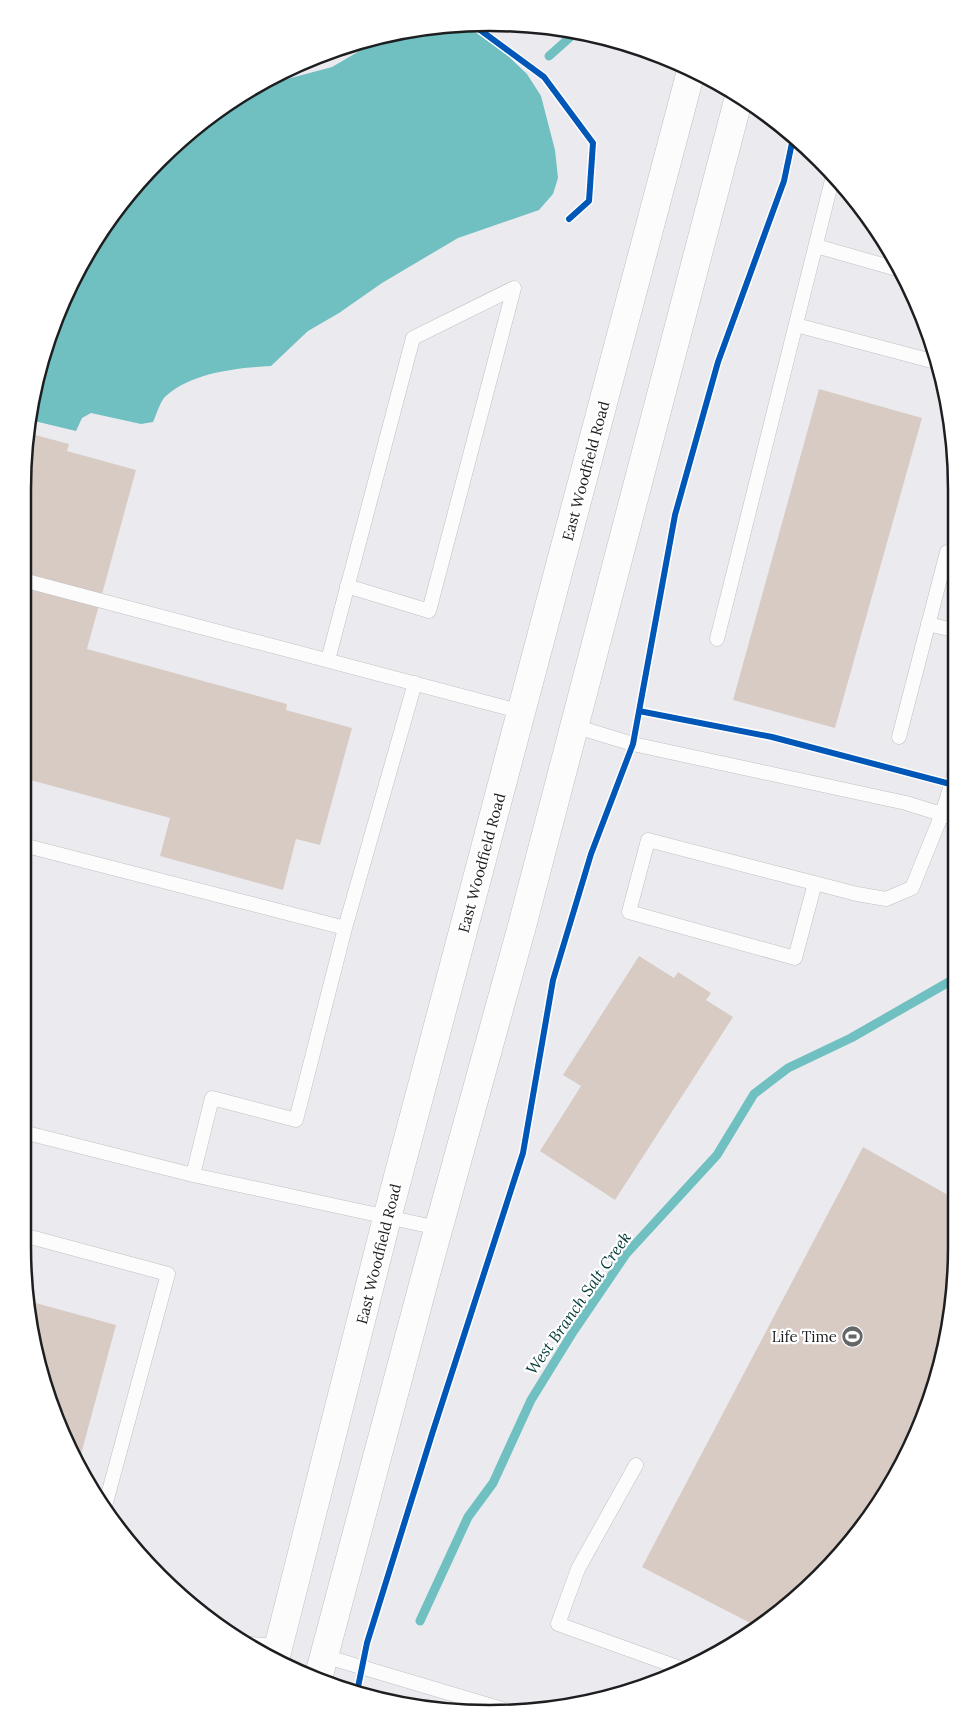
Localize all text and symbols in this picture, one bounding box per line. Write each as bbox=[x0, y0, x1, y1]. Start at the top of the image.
street label: East Woodfield Road bbox=[558, 399, 613, 543]
street label: East Woodfield Road bbox=[454, 791, 509, 935]
street label: East Woodfield Road bbox=[352, 1182, 405, 1326]
water label: West Branch Salt Creek bbox=[521, 1228, 635, 1378]
sports icon: Life Time bbox=[841, 1325, 865, 1349]
place label: Life Time bbox=[772, 1327, 837, 1346]

